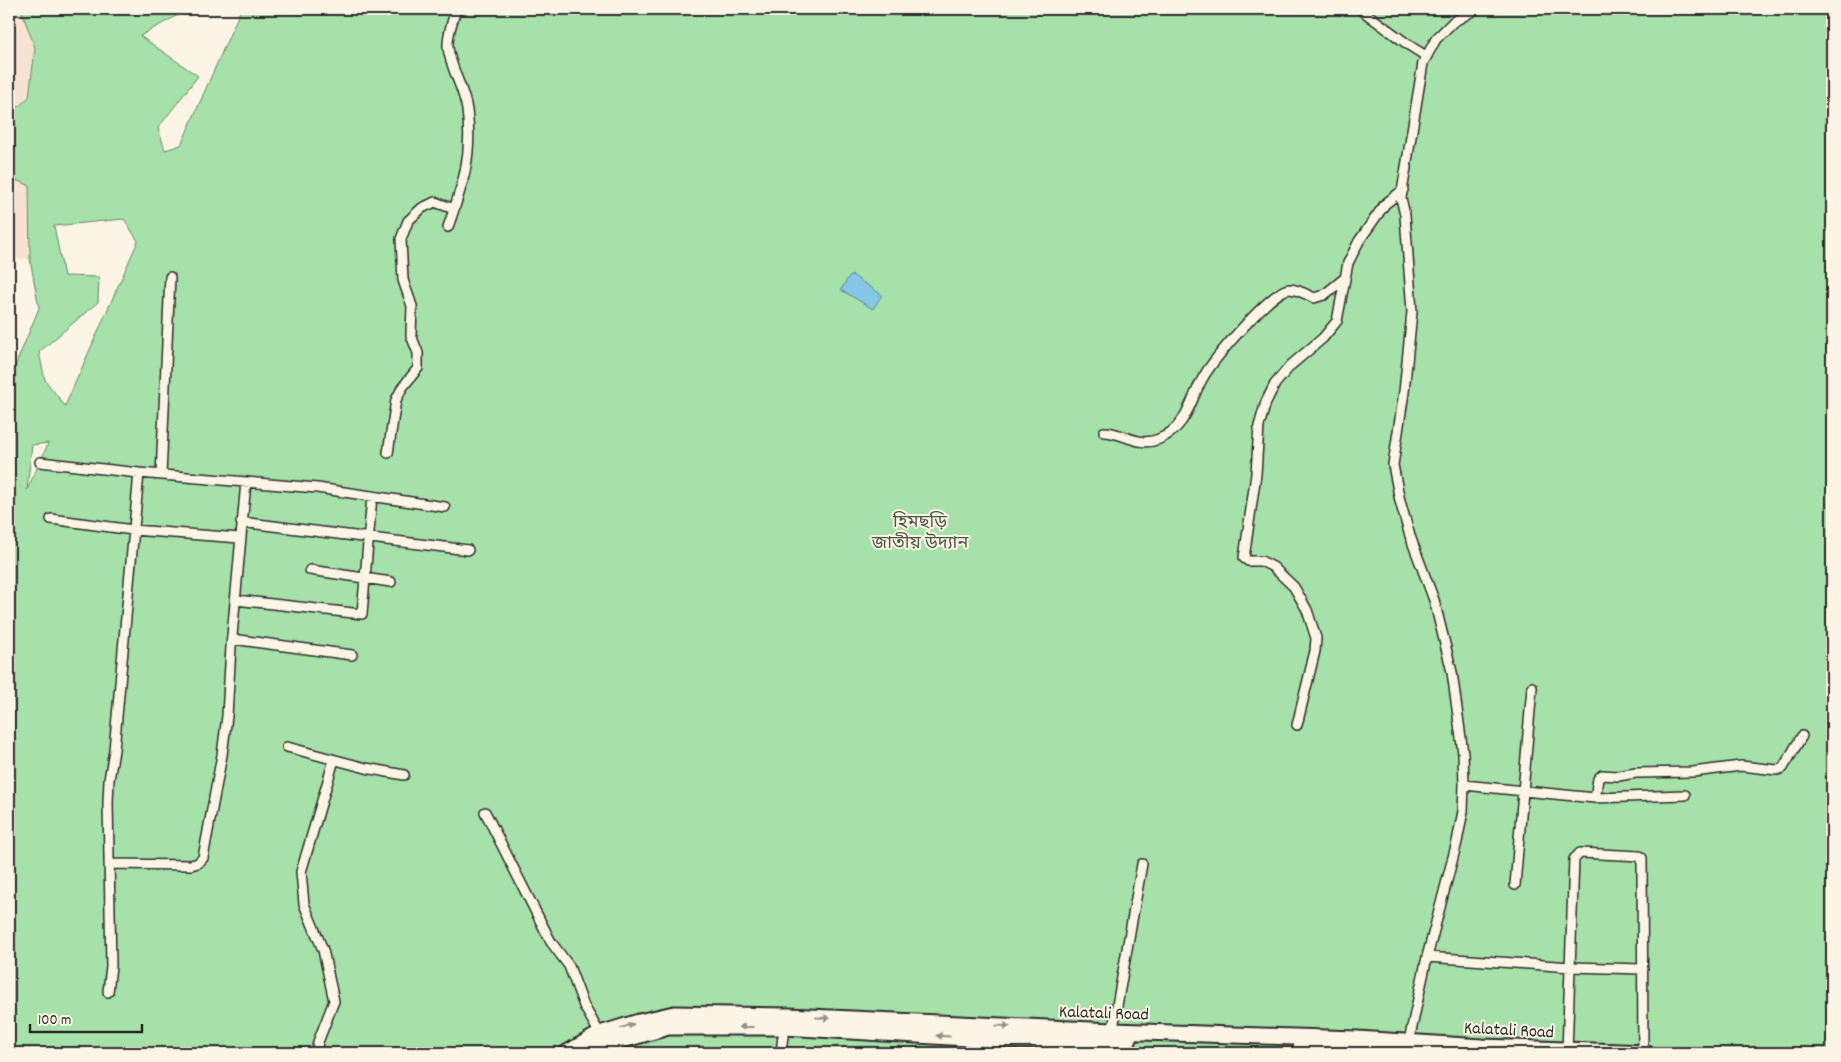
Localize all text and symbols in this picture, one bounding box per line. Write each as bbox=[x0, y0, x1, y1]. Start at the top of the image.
park label: হিমছড়ি জাতীয় উদ্যান bbox=[871, 511, 969, 557]
street label: Kalatali Road bbox=[1059, 1000, 1149, 1029]
scale bar bbox=[30, 1002, 142, 1034]
text: 100 m bbox=[38, 1010, 71, 1032]
one-way arrow bbox=[816, 1014, 832, 1022]
street label: Kalatali Road bbox=[1463, 1017, 1554, 1046]
one-way arrow bbox=[620, 1021, 635, 1029]
one-way arrow bbox=[995, 1022, 1011, 1030]
one-way arrow bbox=[738, 1023, 754, 1031]
one-way arrow bbox=[935, 1032, 951, 1040]

